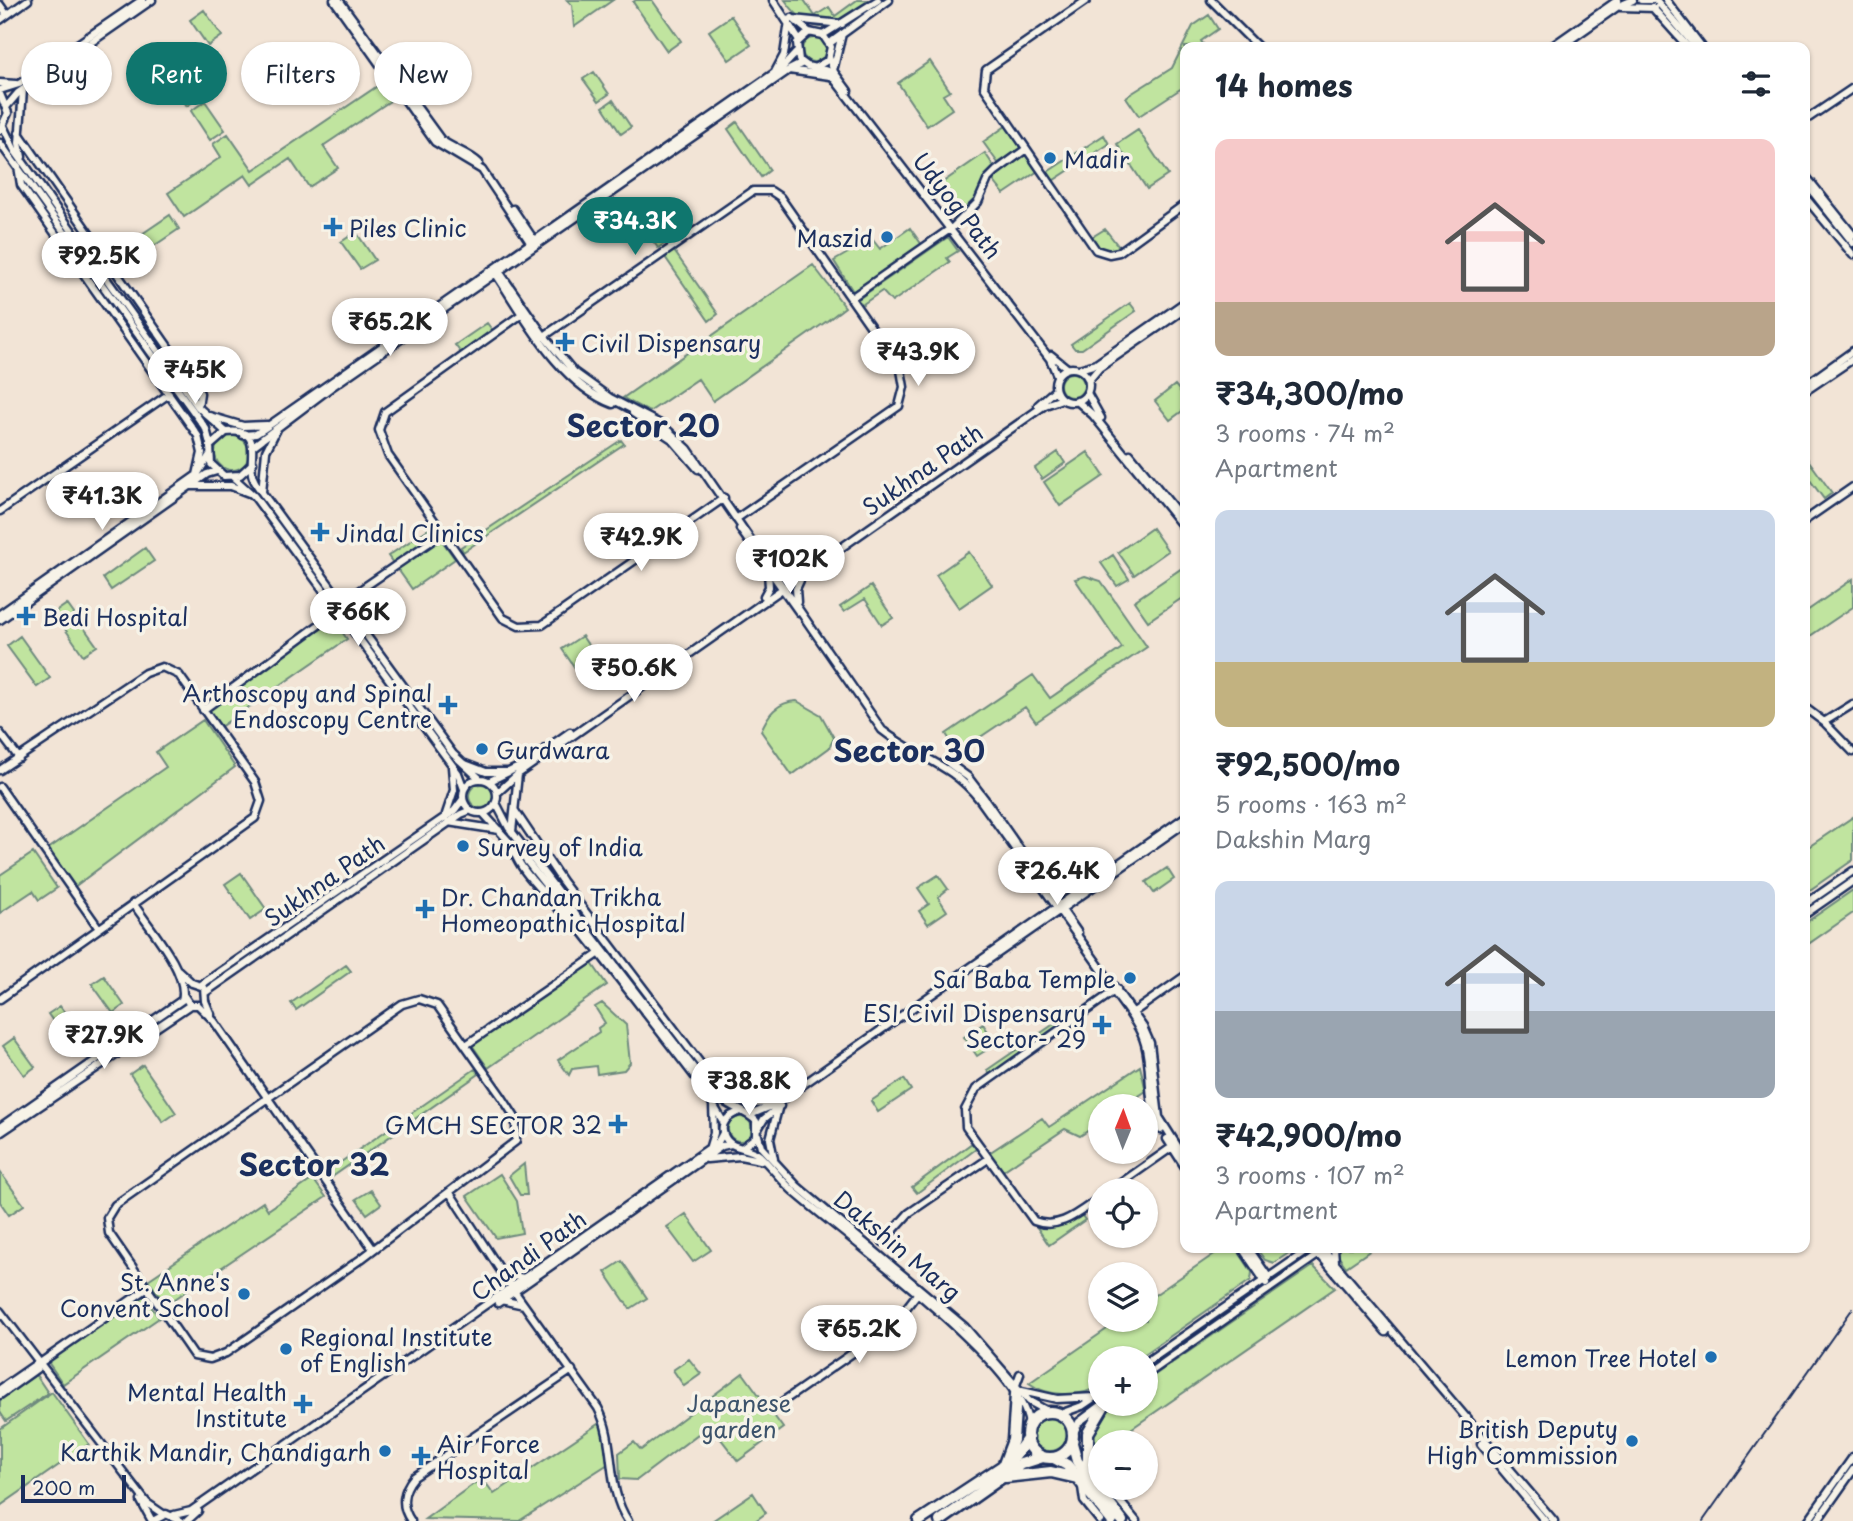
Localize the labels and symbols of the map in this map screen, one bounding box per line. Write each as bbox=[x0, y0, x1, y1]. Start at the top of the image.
place label: Madir bbox=[1064, 141, 1130, 176]
street label: Udyog Path bbox=[905, 144, 1011, 266]
marker: Madir bbox=[1042, 150, 1058, 166]
pin: ₹34.3K bbox=[578, 198, 692, 257]
place label: Piles Clinic bbox=[349, 210, 466, 245]
marker: Piles Clinic bbox=[323, 217, 343, 237]
place label: Maszid bbox=[797, 220, 873, 255]
marker: Maszid bbox=[879, 229, 895, 245]
pin: ₹92.5K bbox=[42, 232, 156, 292]
pin: ₹65.2K bbox=[333, 298, 447, 358]
place label: Civil Dispensary bbox=[581, 325, 761, 360]
pin: ₹43.9K bbox=[861, 328, 975, 388]
marker: Civil Dispensary bbox=[555, 332, 575, 352]
pin: ₹45K bbox=[154, 346, 236, 406]
district label: Sector 20 bbox=[566, 402, 720, 447]
street label: Sukhna Path bbox=[855, 414, 989, 524]
pin: ₹41.3K bbox=[45, 472, 159, 532]
pin: ₹42.9K bbox=[584, 514, 698, 573]
place label: Jindal Clinics bbox=[336, 515, 484, 550]
marker: Jindal Clinics bbox=[310, 522, 330, 542]
pin: ₹102K bbox=[741, 536, 839, 595]
pin: ₹66K bbox=[317, 588, 399, 648]
place label: Bedi Hospital bbox=[42, 599, 188, 634]
marker: Bedi Hospital bbox=[16, 606, 36, 626]
pin: ₹50.6K bbox=[577, 644, 691, 704]
place label: Arthoscopy and Spinal Endoscopy Centre bbox=[183, 675, 432, 736]
marker: Arthoscopy and Spinal Endoscopy Centre bbox=[438, 695, 458, 715]
district label: Sector 30 bbox=[833, 727, 985, 772]
place label: Gurdwara bbox=[496, 732, 610, 767]
marker: Gurdwara bbox=[474, 741, 490, 757]
street label: Sukhna Path bbox=[257, 825, 391, 935]
place label: Survey of India bbox=[477, 829, 643, 864]
marker: Survey of India bbox=[455, 838, 471, 854]
pin: ₹26.4K bbox=[1000, 848, 1114, 907]
place label: Dr. Chandan Trikha Homeopathic Hospital bbox=[441, 879, 686, 940]
marker: Dr. Chandan Trikha Homeopathic Hospital bbox=[415, 899, 435, 919]
place label: Sai Baba Temple bbox=[932, 961, 1116, 996]
marker: Sai Baba Temple bbox=[1122, 970, 1138, 986]
place label: ESI Civil Dispensary Sector- 29 bbox=[863, 995, 1086, 1056]
pin: ₹27.9K bbox=[47, 1012, 161, 1071]
marker: ESI Civil Dispensary Sector- 29 bbox=[1092, 1015, 1112, 1035]
pin: ₹38.8K bbox=[692, 1058, 806, 1117]
north arrow bbox=[1088, 1094, 1158, 1164]
place label: GMCH SECTOR 32 bbox=[385, 1107, 602, 1142]
marker: GMCH SECTOR 32 bbox=[608, 1114, 628, 1134]
district label: Sector 32 bbox=[238, 1141, 390, 1186]
street label: Dakshin Marg bbox=[827, 1181, 969, 1309]
street label: Chandi Path bbox=[463, 1201, 593, 1309]
place label: St. Anne's Convent School bbox=[60, 1264, 230, 1325]
marker: St. Anne's Convent School bbox=[236, 1286, 252, 1302]
pin: ₹65.2K bbox=[802, 1306, 916, 1365]
place label: Regional Institute of English bbox=[300, 1319, 492, 1380]
place label: Lemon Tree Hotel bbox=[1505, 1340, 1697, 1375]
marker: Regional Institute of English bbox=[278, 1341, 294, 1357]
marker: Lemon Tree Hotel bbox=[1703, 1349, 1719, 1365]
place label: Mental Health Institute bbox=[127, 1374, 287, 1435]
park label: Japanese garden bbox=[687, 1385, 791, 1446]
marker: Mental Health Institute bbox=[293, 1394, 313, 1414]
place label: British Deputy High Commission bbox=[1427, 1411, 1618, 1472]
place label: Air Force Hospital bbox=[437, 1426, 540, 1487]
marker: British Deputy High Commission bbox=[1624, 1433, 1640, 1449]
place label: Karthik Mandir, Chandigarh bbox=[60, 1434, 371, 1469]
marker: Karthik Mandir, Chandigarh bbox=[377, 1443, 393, 1459]
marker: Air Force Hospital bbox=[411, 1446, 431, 1466]
scale bar bbox=[21, 1472, 126, 1504]

